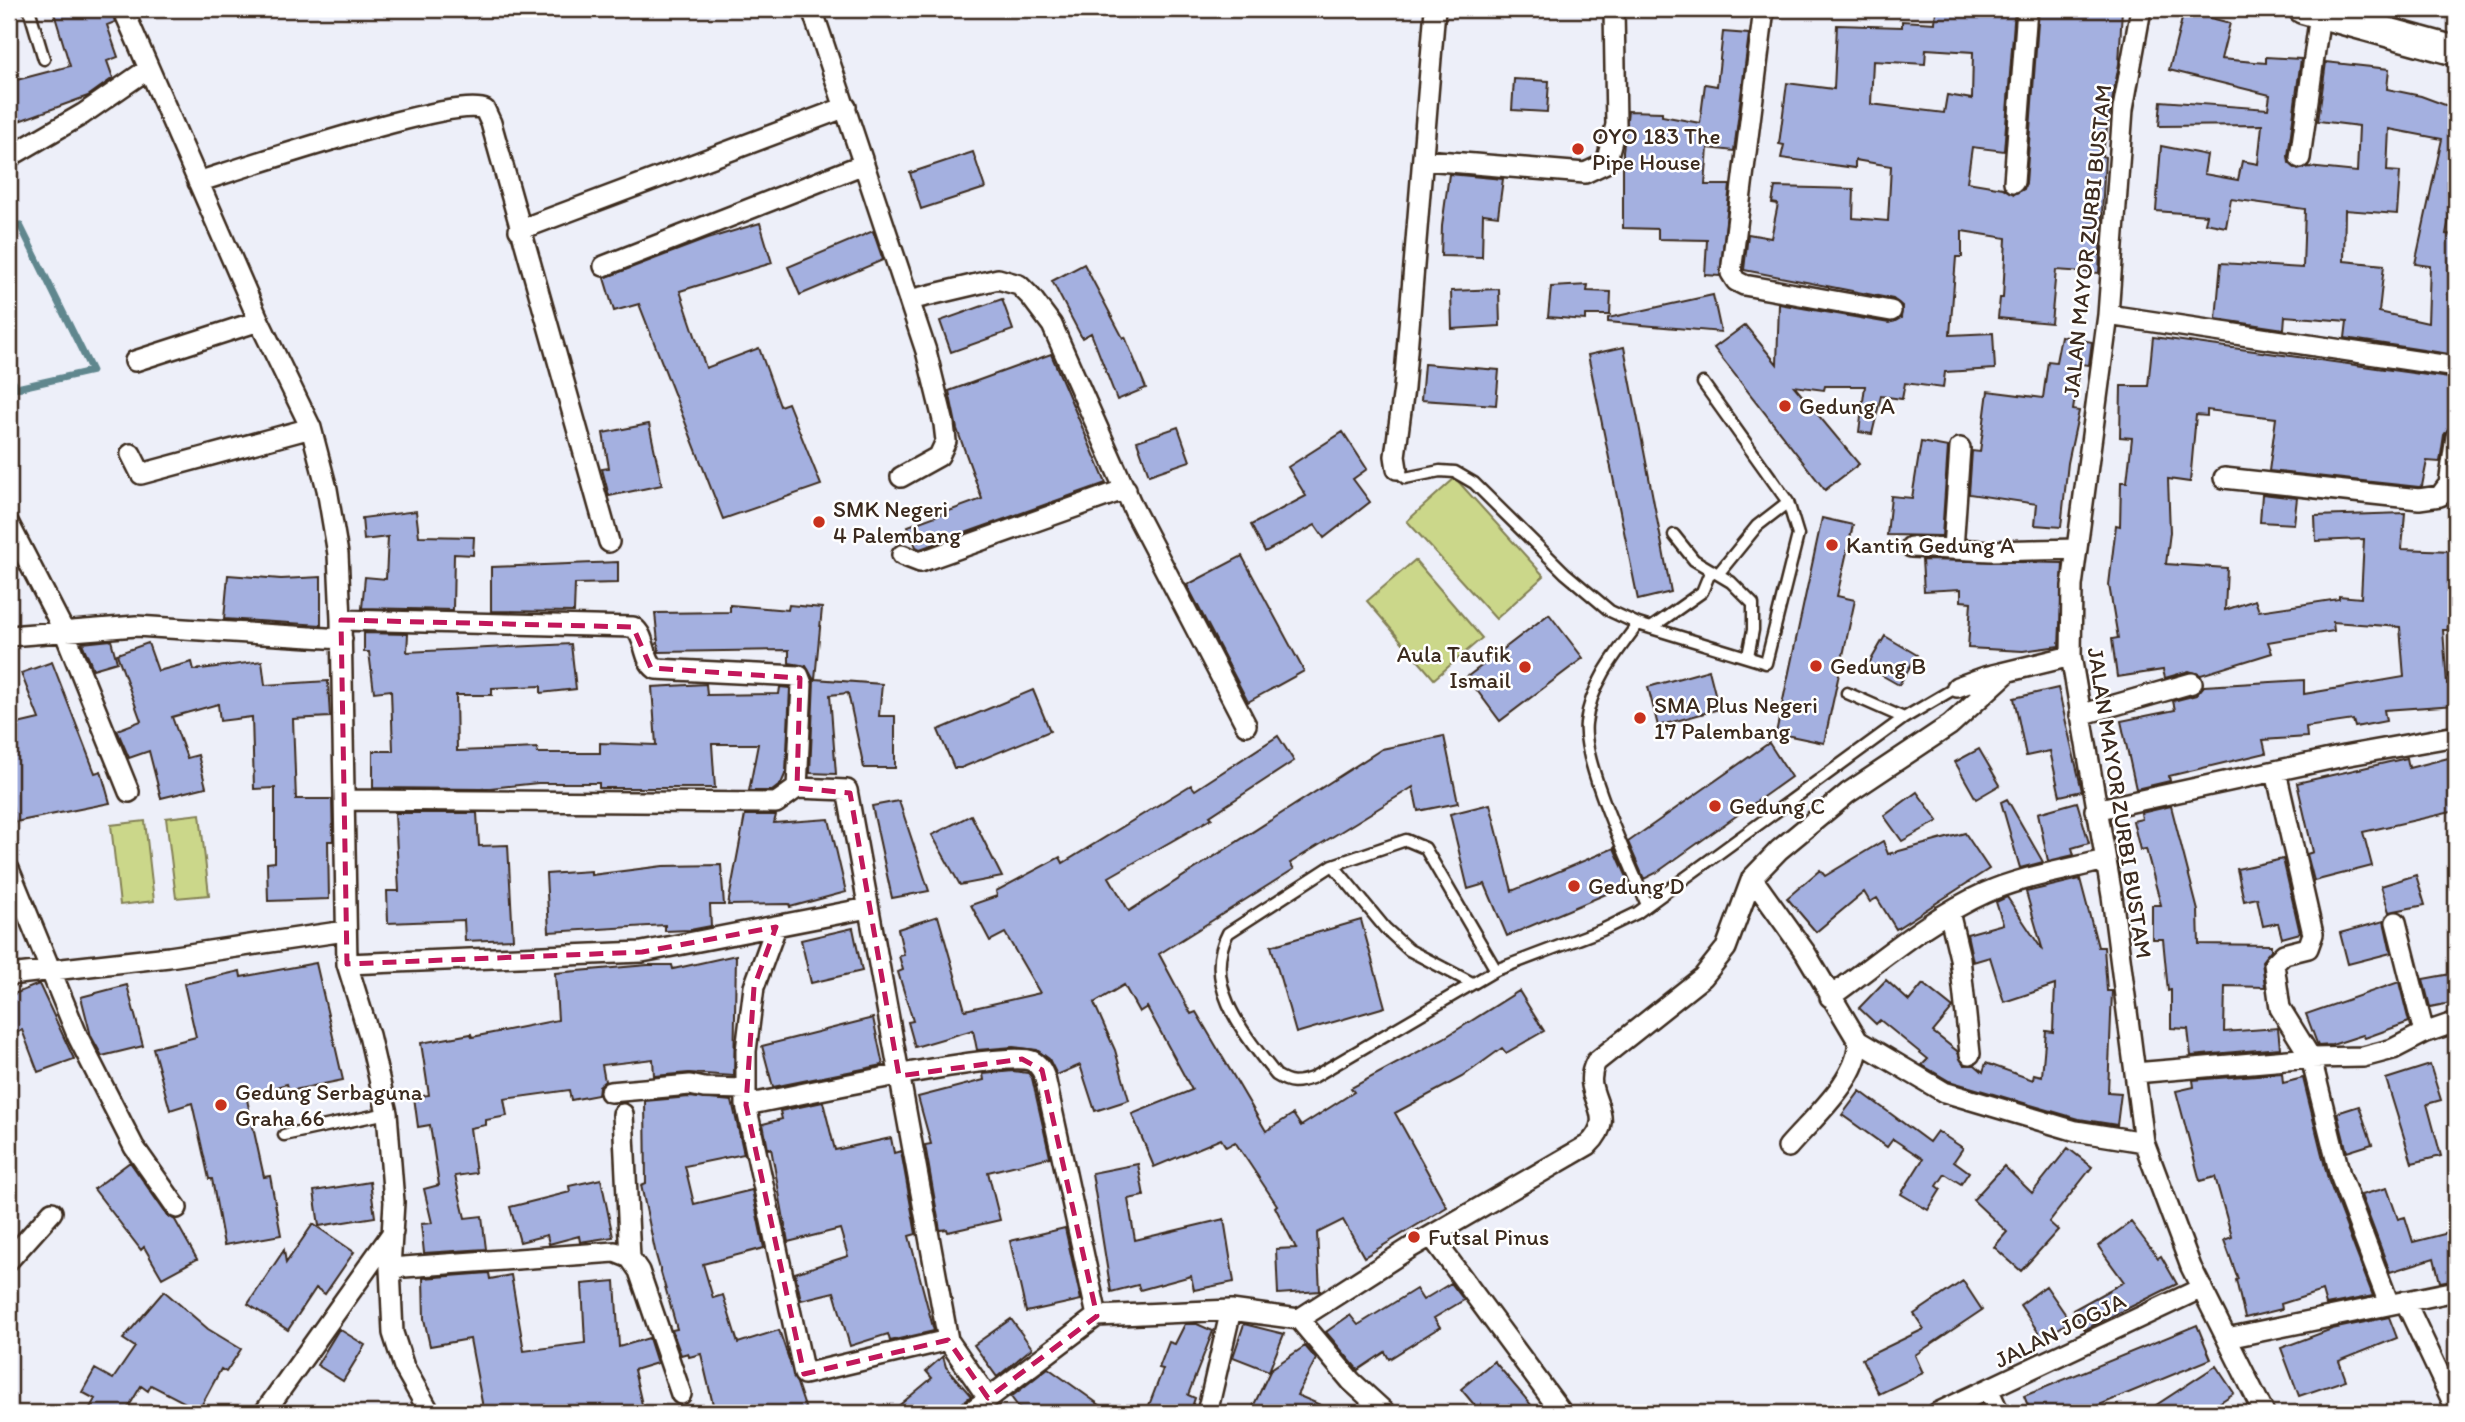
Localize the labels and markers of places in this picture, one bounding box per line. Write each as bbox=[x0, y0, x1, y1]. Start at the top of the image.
place label: OYO 183 The Pipe House bbox=[1592, 122, 1720, 176]
marker: OYO 183 The Pipe House bbox=[1570, 141, 1586, 157]
place label: Gedung A bbox=[1799, 392, 1895, 420]
marker: Gedung A bbox=[1777, 398, 1793, 414]
place label: SMK Negeri 4 Palembang bbox=[833, 495, 961, 549]
marker: SMK Negeri 4 Palembang bbox=[811, 514, 827, 530]
place label: Kantin Gedung A bbox=[1846, 531, 2015, 559]
marker: Kantin Gedung A bbox=[1824, 537, 1840, 553]
place label: Aula Taufik Ismail bbox=[1397, 640, 1511, 694]
place label: Gedung B bbox=[1830, 652, 1926, 680]
marker: Gedung B bbox=[1808, 658, 1824, 674]
marker: Aula Taufik Ismail bbox=[1517, 659, 1533, 675]
place label: SMA Plus Negeri 17 Palembang bbox=[1654, 691, 1818, 745]
marker: SMA Plus Negeri 17 Palembang bbox=[1632, 710, 1648, 726]
place label: Gedung C bbox=[1729, 792, 1825, 820]
marker: Gedung C bbox=[1707, 798, 1723, 814]
place label: Gedung D bbox=[1588, 872, 1685, 900]
marker: Gedung D bbox=[1566, 878, 1582, 894]
place label: Gedung Serbaguna Graha 66 bbox=[235, 1078, 423, 1132]
marker: Gedung Serbaguna Graha 66 bbox=[213, 1097, 229, 1113]
place label: Futsal Pinus bbox=[1428, 1223, 1549, 1251]
marker: Futsal Pinus bbox=[1406, 1229, 1422, 1245]

